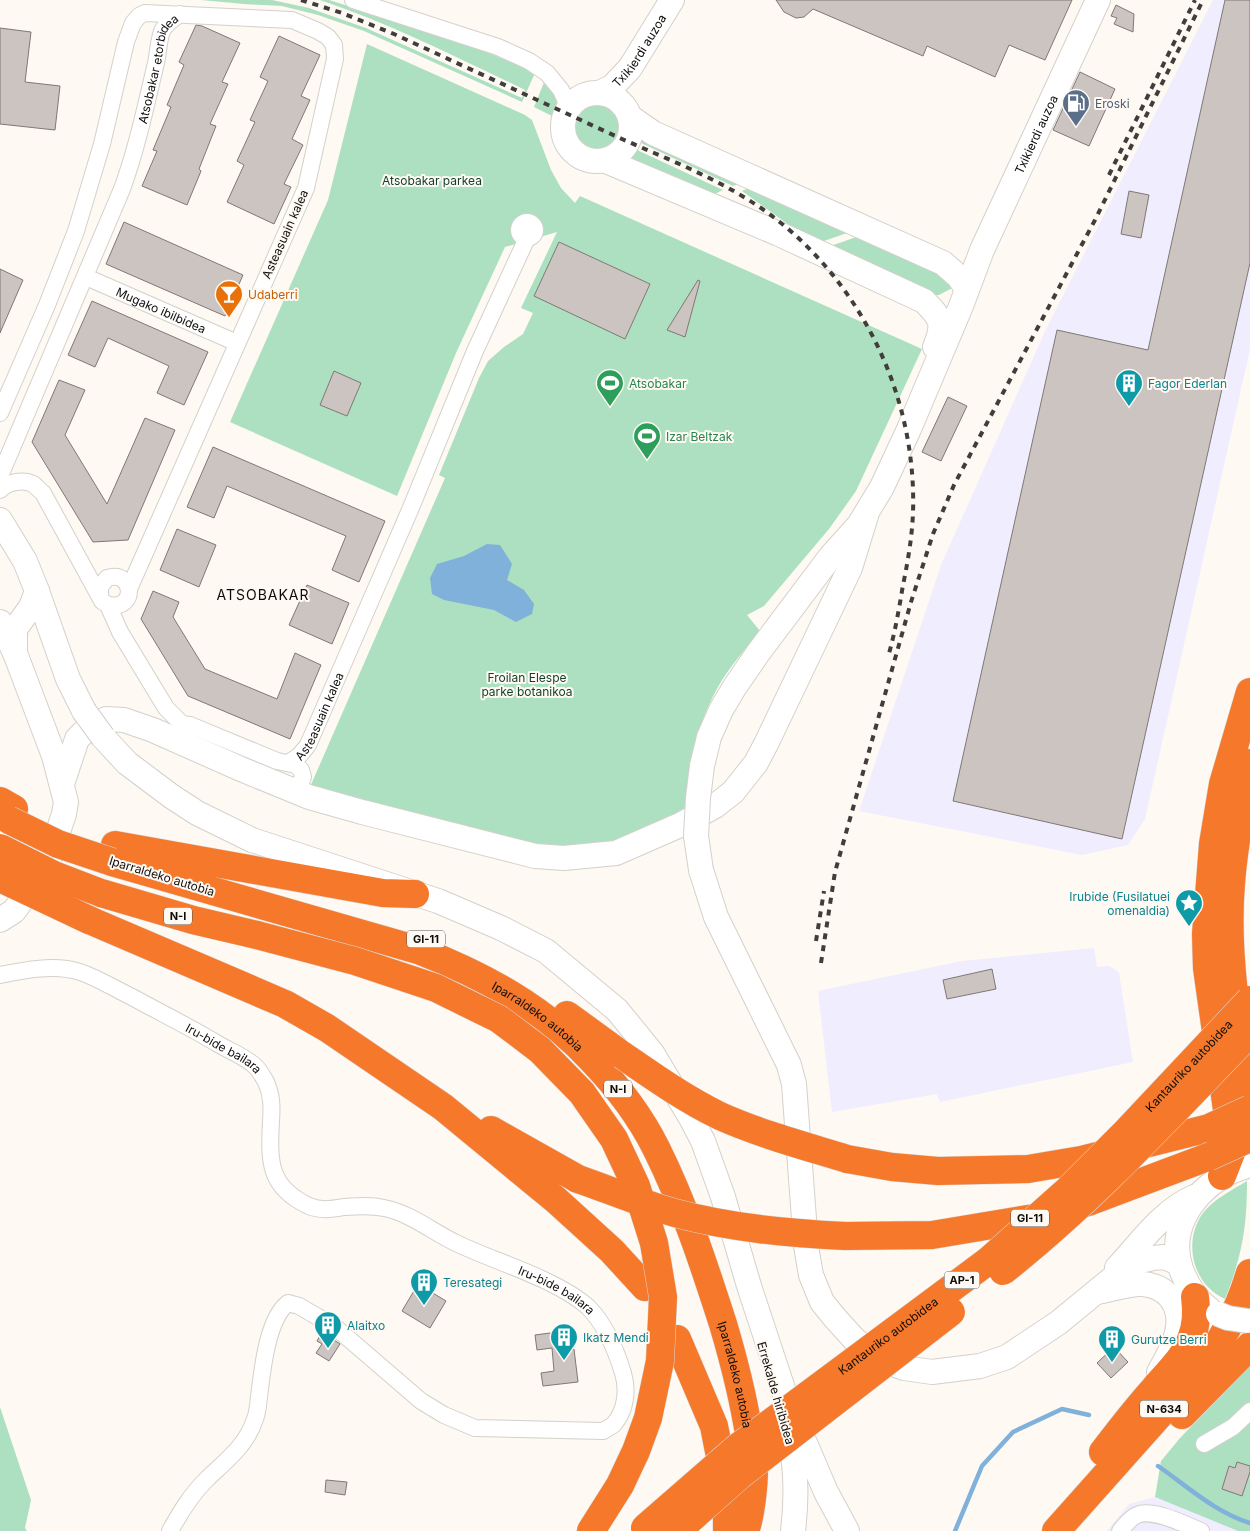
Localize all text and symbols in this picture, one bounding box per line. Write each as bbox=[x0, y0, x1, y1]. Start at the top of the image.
street label: Atsobakar etorbidea bbox=[134, 10, 181, 125]
street label: Txikierdi auzoa bbox=[609, 11, 669, 90]
fuel station icon: Eroski bbox=[1061, 88, 1091, 127]
street label: Txikierdi auzoa bbox=[1011, 92, 1061, 176]
place label: Eroski bbox=[1095, 96, 1130, 111]
park label: Atsobakar parkea bbox=[382, 173, 482, 188]
street label: Asteasuain kalea bbox=[259, 187, 311, 281]
bar icon: Udaberri bbox=[214, 279, 244, 318]
street label: Mugako ibilbidea bbox=[114, 284, 208, 336]
place label: Udaberri bbox=[248, 287, 298, 302]
sports icon: Atsobakar bbox=[595, 368, 625, 407]
building icon: Fagor Ederlan bbox=[1114, 368, 1144, 407]
place label: Atsobakar bbox=[629, 376, 687, 391]
place label: Fagor Ederlan bbox=[1148, 376, 1227, 391]
sports icon: Izar Beltzak bbox=[632, 421, 662, 460]
place label: Izar Beltzak bbox=[666, 429, 733, 444]
district label: ATSOBAKAR bbox=[216, 586, 310, 603]
street label: Asteasuain kalea bbox=[291, 670, 346, 763]
park label: Froilan Elespe parke botanikoa bbox=[481, 670, 573, 699]
street label: Iparraldeko autobia bbox=[108, 853, 216, 899]
place icon: Irubide (Fusilatuei omenaldia) bbox=[1174, 888, 1204, 927]
place label: Irubide (Fusilatuei omenaldia) bbox=[1069, 889, 1170, 918]
road number: N-I bbox=[164, 908, 192, 924]
road number: GI-11 bbox=[407, 931, 445, 948]
street label: Iparraldeko autobia bbox=[490, 978, 587, 1054]
street label: Kantauriko autobidea bbox=[1142, 1016, 1235, 1115]
street label: Iru-bide bailara bbox=[183, 1020, 265, 1076]
road number: N-I bbox=[604, 1080, 632, 1098]
road number: GI-11 bbox=[1011, 1210, 1049, 1226]
street label: Iru-bide bailara bbox=[516, 1262, 598, 1317]
building icon: Teresategi bbox=[409, 1267, 439, 1306]
road number: AP-1 bbox=[944, 1272, 980, 1288]
place label: Teresategi bbox=[443, 1275, 502, 1290]
street label: Kantauriko autobidea bbox=[835, 1294, 941, 1378]
building icon: Alaitxo bbox=[313, 1310, 343, 1349]
place label: Alaitxo bbox=[347, 1318, 385, 1333]
street label: Iparraldeko autobia bbox=[715, 1319, 755, 1429]
building icon: Ikatz Mendi bbox=[549, 1322, 579, 1361]
building icon: Gurutze Berri bbox=[1097, 1324, 1127, 1363]
place label: Ikatz Mendi bbox=[583, 1330, 649, 1345]
place label: Gurutze Berri bbox=[1131, 1332, 1207, 1347]
street label: Errekalde hiribidea bbox=[754, 1340, 798, 1446]
road number: N-634 bbox=[1140, 1400, 1188, 1418]

